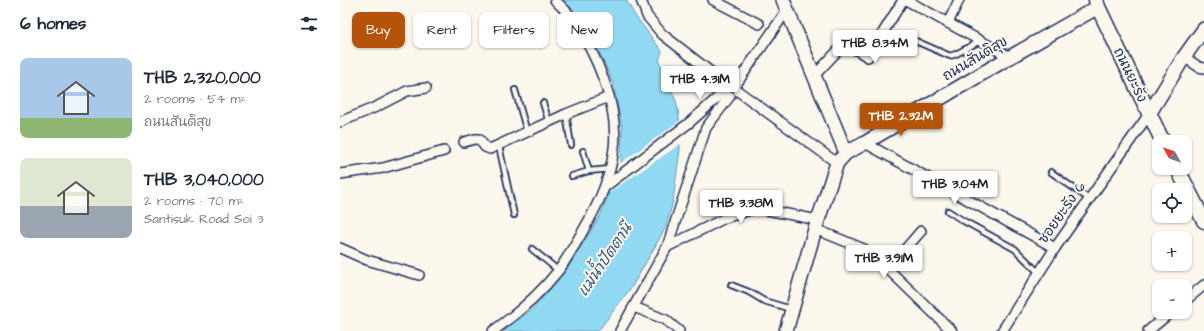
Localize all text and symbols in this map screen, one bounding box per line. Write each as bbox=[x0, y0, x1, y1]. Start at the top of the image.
text: 6 homes bbox=[20, 12, 86, 36]
chip: Buy bbox=[352, 12, 405, 48]
chip: Rent bbox=[413, 12, 471, 48]
chip: Filters bbox=[479, 12, 549, 48]
chip: New bbox=[557, 12, 613, 48]
icon: filters bbox=[298, 13, 320, 35]
pin: THB 8.34M bbox=[829, 30, 921, 64]
street label: ถนนสันติสุข bbox=[939, 32, 1011, 86]
text: THB 8.34M bbox=[842, 34, 908, 52]
street label: ถนนยะรัง bbox=[1108, 44, 1152, 106]
text: THB 2,320,000 bbox=[144, 66, 261, 90]
pin: THB 4.31M bbox=[654, 66, 746, 100]
text: THB 4.31M bbox=[670, 70, 730, 88]
icon: home bbox=[52, 74, 100, 122]
text: 2 rooms · 54 m² bbox=[144, 90, 246, 108]
pin: THB 2.32M bbox=[855, 103, 947, 137]
text: THB 2.32M bbox=[869, 107, 933, 125]
text: ถนนสันติสุข bbox=[144, 113, 211, 131]
north arrow bbox=[1152, 135, 1192, 175]
map controls bbox=[1152, 135, 1192, 319]
text: THB 3,040,000 bbox=[144, 168, 264, 192]
pin: THB 3.04M bbox=[909, 171, 1001, 205]
icon: home bbox=[52, 174, 100, 222]
text: THB 3.04M bbox=[922, 175, 988, 193]
street label: ซอยยะรัง 6 bbox=[1033, 178, 1091, 248]
button: locate bbox=[1152, 183, 1192, 223]
pin: THB 3.38M bbox=[695, 190, 787, 224]
text: 2 rooms · 70 m² bbox=[144, 192, 244, 210]
text: THB 3.38M bbox=[709, 194, 773, 212]
text: Santisuk Road Soi 3 bbox=[144, 210, 264, 228]
water label: แม่น้ำปัตตานี bbox=[570, 215, 639, 301]
button: + bbox=[1152, 231, 1192, 271]
pin: THB 3.91M bbox=[838, 245, 930, 279]
text: THB 3.91M bbox=[855, 249, 913, 267]
button: − bbox=[1152, 279, 1192, 319]

